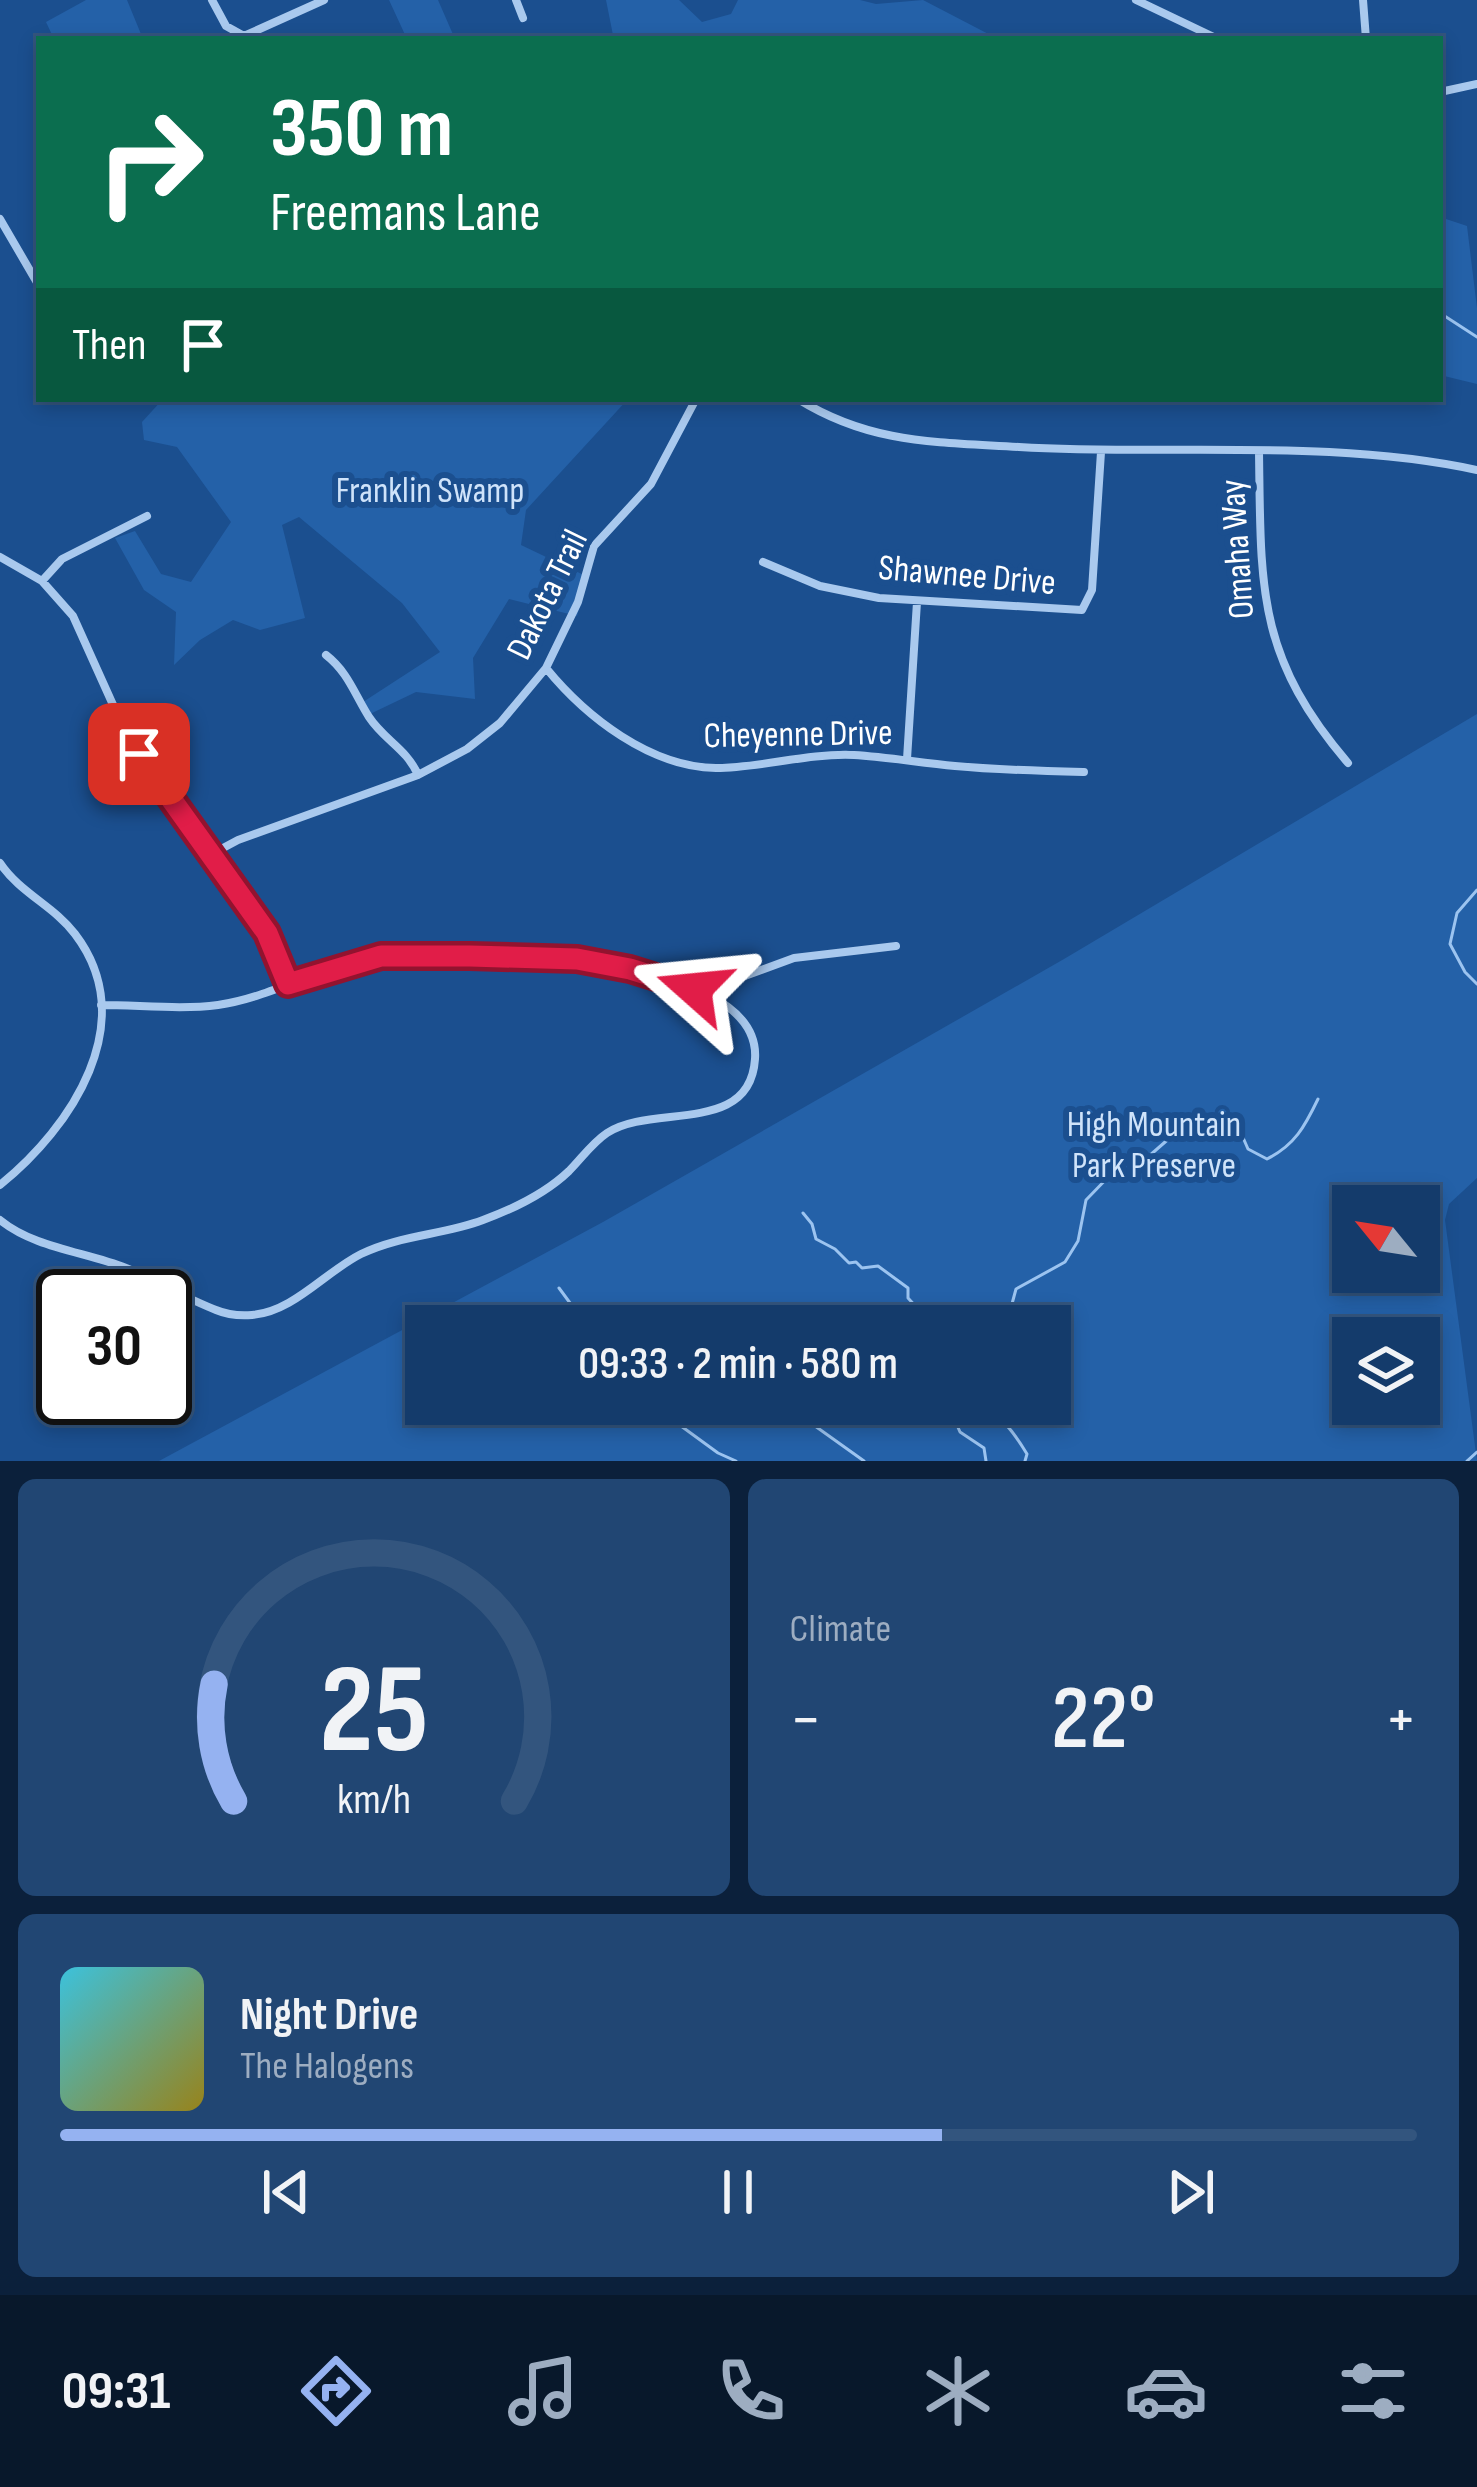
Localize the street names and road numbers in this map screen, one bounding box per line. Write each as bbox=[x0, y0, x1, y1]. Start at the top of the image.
street label: Omaha Way bbox=[1212, 478, 1264, 620]
street label: Dakota Trail bbox=[498, 523, 598, 667]
street label: Shawnee Drive bbox=[877, 547, 1057, 605]
street label: Cheyenne Drive bbox=[703, 712, 893, 758]

